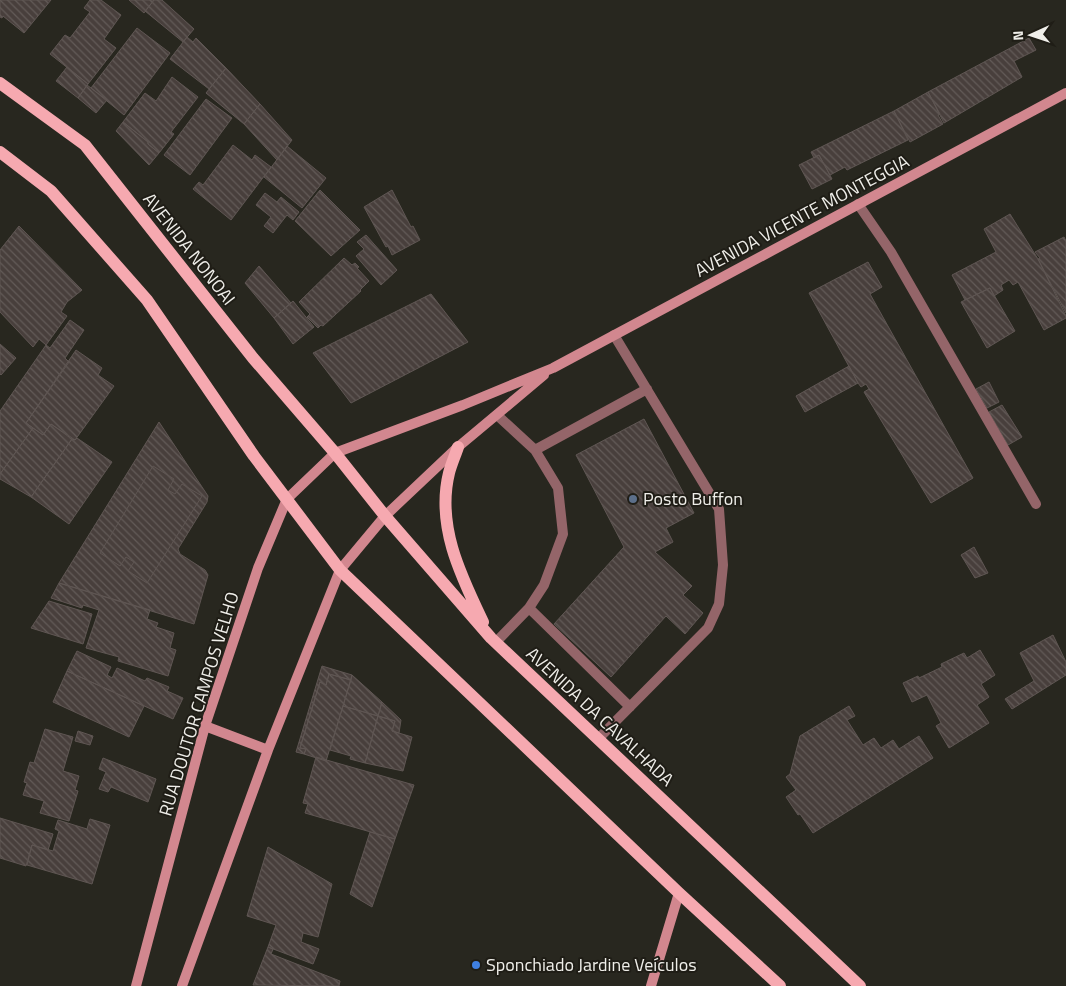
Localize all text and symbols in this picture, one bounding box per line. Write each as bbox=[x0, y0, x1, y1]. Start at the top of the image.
north arrow bbox=[1006, 10, 1056, 60]
text: N bbox=[1007, 30, 1028, 41]
street label: AVENIDA VICENTE MONTEGGIA bbox=[690, 147, 914, 284]
street label: AVENIDA NONOAI bbox=[137, 187, 242, 311]
place label: Posto Buffon bbox=[643, 485, 743, 512]
marker: Posto Buffon bbox=[627, 493, 639, 505]
street label: RUA DOUTOR CAMPOS VELHO bbox=[151, 588, 246, 819]
street label: AVENIDA DA CAVALHADA bbox=[520, 641, 681, 793]
place label: Sponchiado Jardine Veículos bbox=[486, 951, 697, 978]
marker: Sponchiado Jardine Veículos bbox=[470, 959, 482, 971]

